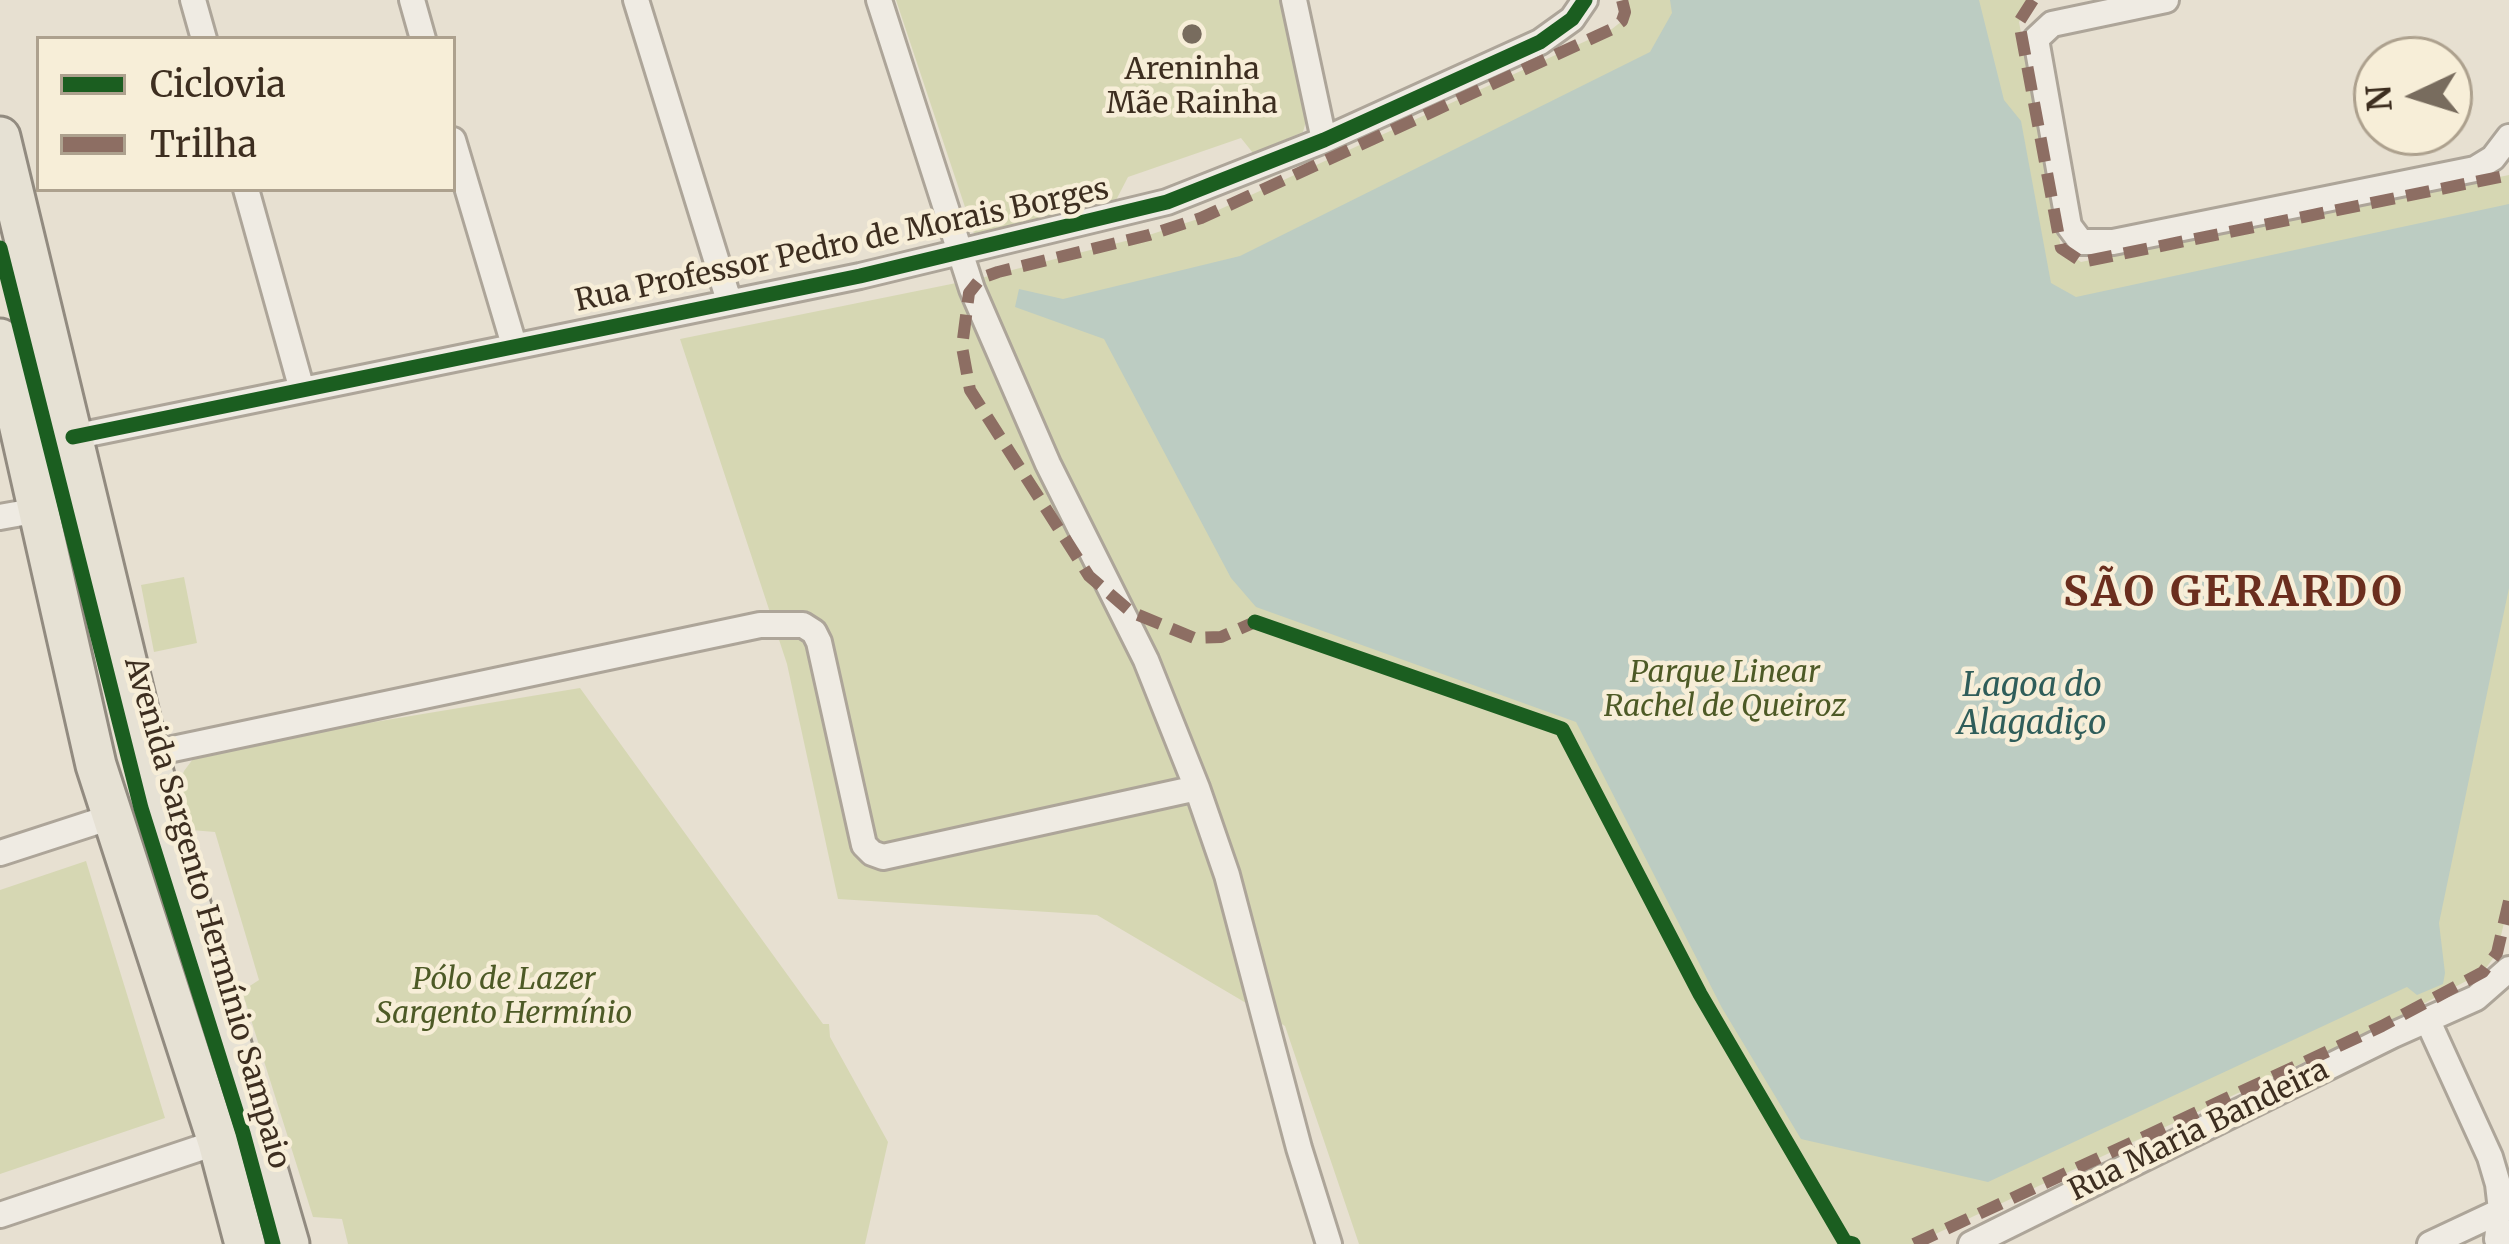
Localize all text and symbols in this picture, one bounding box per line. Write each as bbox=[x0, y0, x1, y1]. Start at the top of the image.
marker: Areninha Mãe Rainha bbox=[1179, 21, 1205, 47]
legend bbox=[36, 36, 456, 192]
north arrow bbox=[2353, 36, 2473, 156]
place label: Areninha Mãe Rainha bbox=[1106, 53, 1278, 124]
text: Ciclovia bbox=[150, 62, 286, 107]
text: N bbox=[2358, 84, 2401, 113]
text: Trilha bbox=[150, 122, 257, 167]
street label: Rua Professor Pedro de Morais Borges bbox=[572, 172, 1112, 320]
district label: SÃO GERARDO bbox=[2063, 569, 2405, 619]
street label: Avenida Sargento Hermínio Sampaio bbox=[116, 653, 296, 1173]
park label: Parque Linear Rachel de Queiroz bbox=[1604, 656, 1846, 726]
water label: Lagoa do Alagadiço bbox=[1958, 667, 2106, 745]
park label: Pólo de Lazer Sargento Hermínio bbox=[376, 963, 632, 1034]
street label: Rua Maria Bandeira bbox=[2063, 1052, 2335, 1210]

